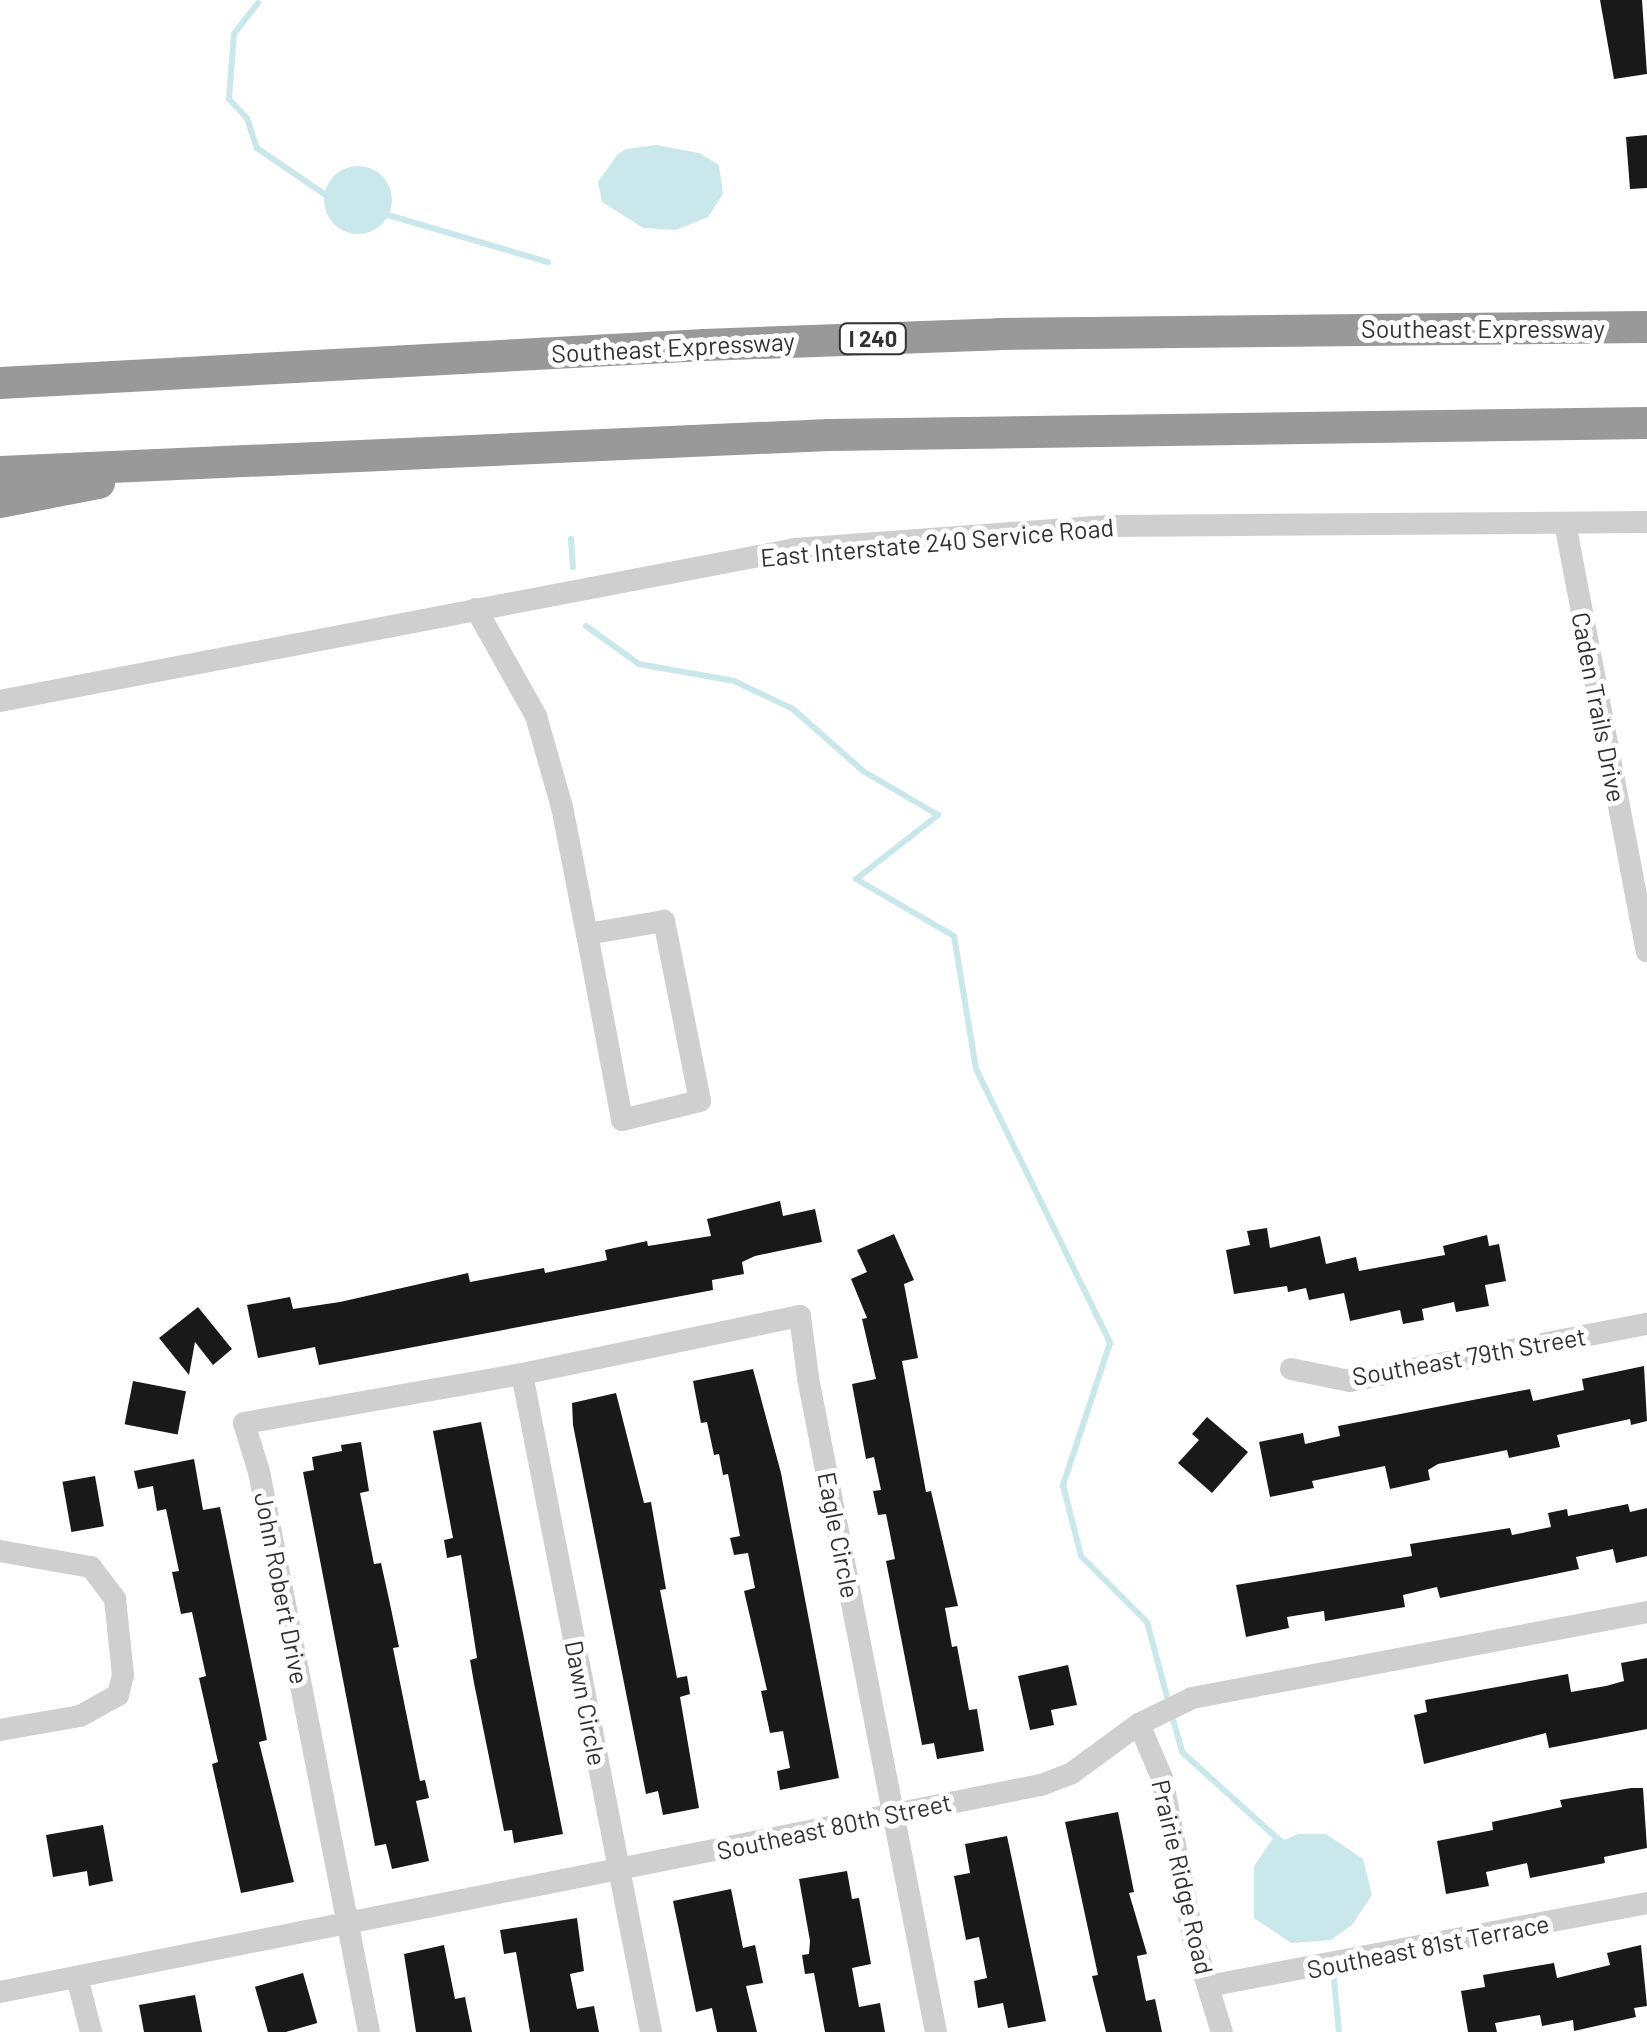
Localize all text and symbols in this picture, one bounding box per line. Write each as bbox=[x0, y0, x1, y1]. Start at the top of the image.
street label: Southeast Expressway bbox=[1361, 313, 1605, 343]
road number: I 240 bbox=[838, 322, 908, 356]
street label: Southeast Expressway bbox=[550, 326, 796, 368]
street label: East Interstate 240 Service Road bbox=[759, 512, 1115, 572]
street label: Caden Trails Drive bbox=[1566, 610, 1632, 804]
street label: Southeast 79th Street bbox=[1350, 1321, 1588, 1391]
street label: Eagle Circle bbox=[812, 1469, 866, 1601]
street label: John Robert Drive bbox=[249, 1489, 315, 1687]
street label: Dawn Circle bbox=[559, 1638, 613, 1768]
street label: Prairie Ridge Road bbox=[1146, 1777, 1220, 1977]
street label: Southeast 80th Street bbox=[714, 1786, 954, 1866]
street label: Southeast 81st Terrace bbox=[1304, 1908, 1552, 1984]

